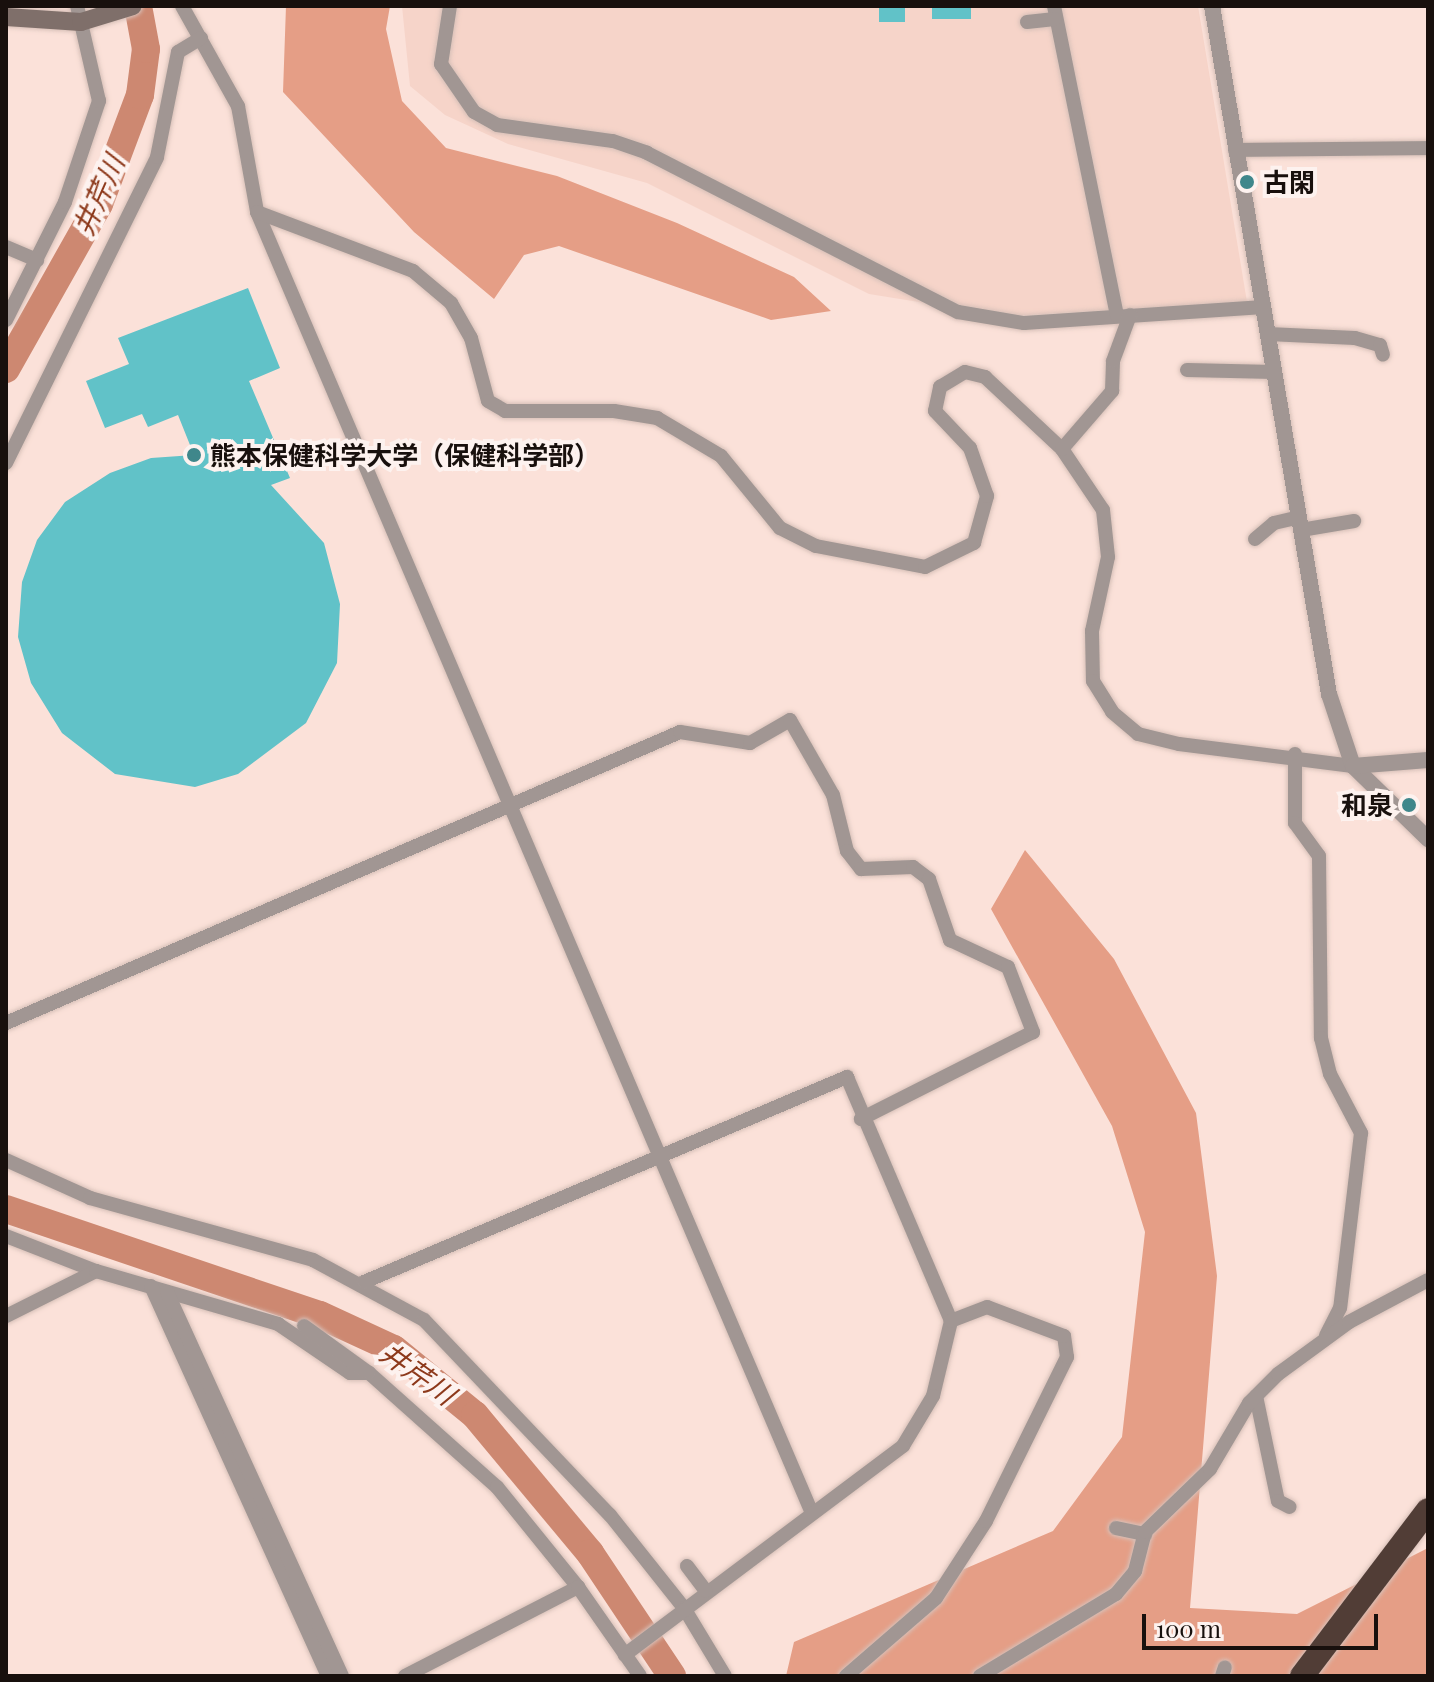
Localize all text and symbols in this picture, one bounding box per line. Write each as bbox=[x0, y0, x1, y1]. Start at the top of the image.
water label: 井芹川 bbox=[66, 150, 130, 240]
place label: 古閑 bbox=[1263, 166, 1315, 198]
marker: 古閑 bbox=[1238, 173, 1256, 191]
place label: 熊本保健科学大学（保健科学部） bbox=[210, 439, 600, 471]
marker: 熊本保健科学大学（保健科学部） bbox=[185, 446, 203, 464]
place label: 和泉 bbox=[1341, 789, 1393, 821]
marker: 和泉 bbox=[1400, 796, 1418, 814]
water label: 井芹川 bbox=[374, 1335, 462, 1411]
scale bar bbox=[1146, 1598, 1382, 1648]
text: 100 m bbox=[1156, 1612, 1221, 1644]

